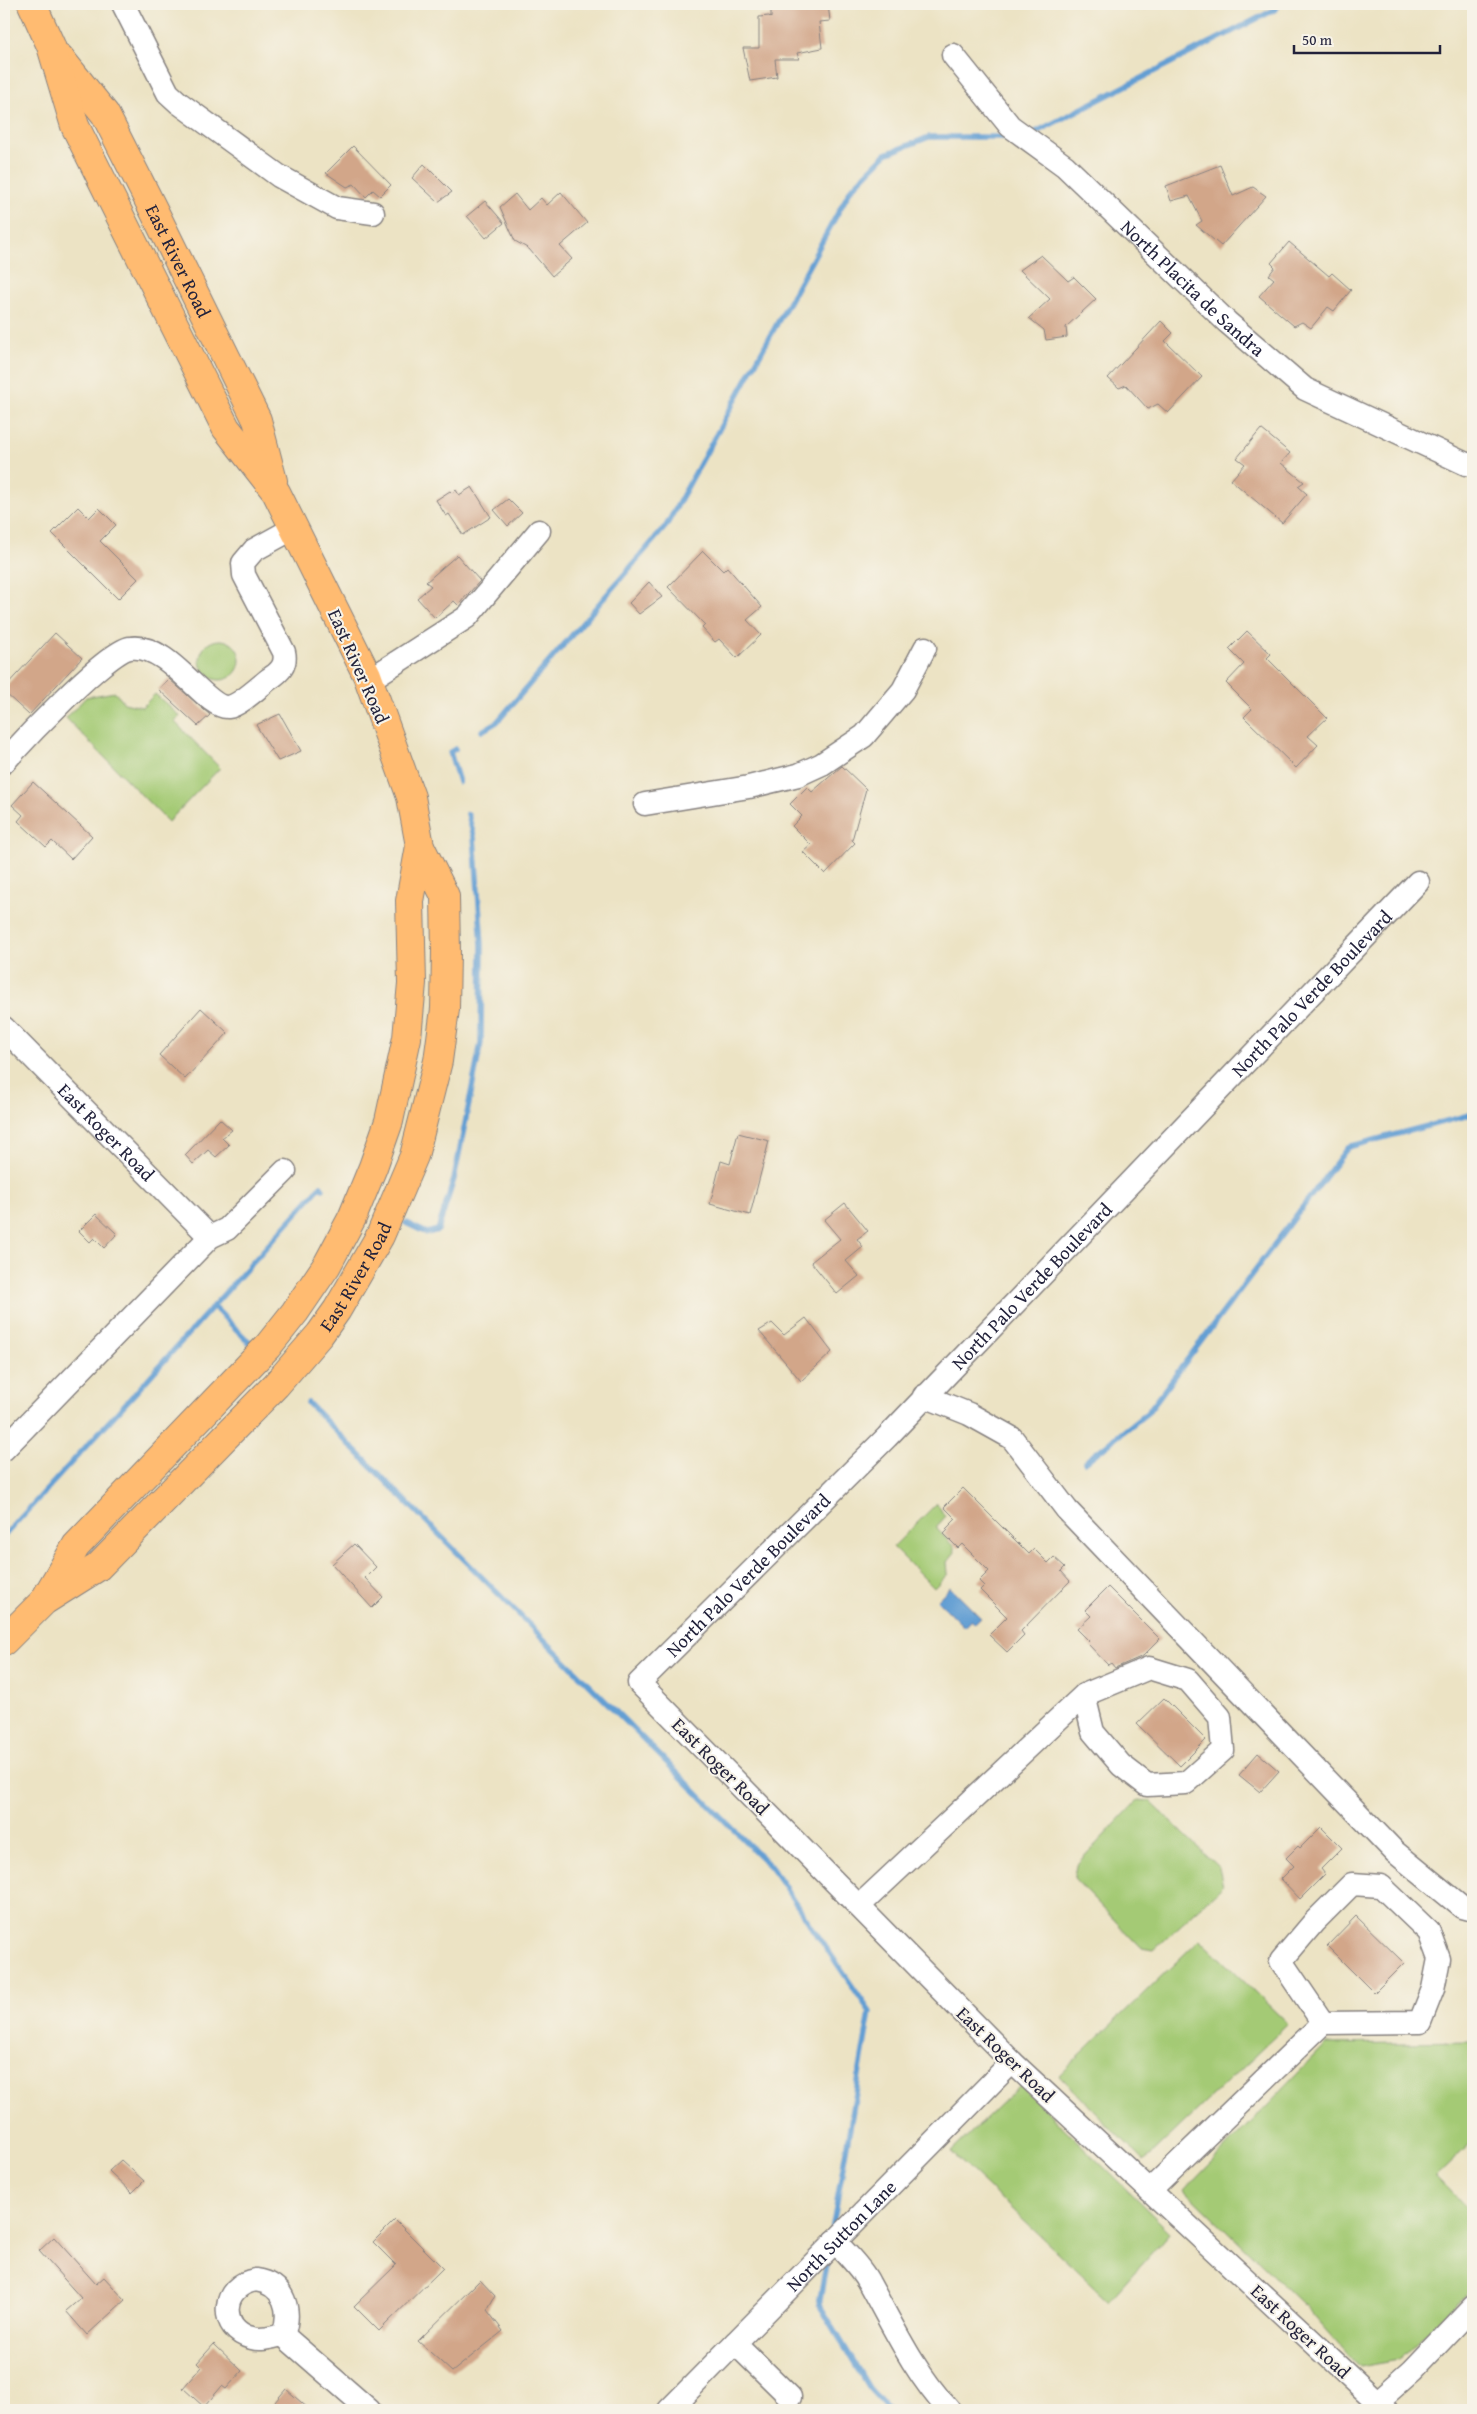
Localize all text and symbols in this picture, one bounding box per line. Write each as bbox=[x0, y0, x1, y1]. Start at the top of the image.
scale bar bbox=[1294, 22, 1441, 54]
text: 50 m bbox=[1302, 29, 1333, 50]
street label: East River Road bbox=[139, 199, 219, 323]
street label: North Placita de Sandra bbox=[1115, 213, 1271, 363]
street label: East River Road bbox=[321, 604, 397, 729]
street label: North Palo Verde Boulevard bbox=[1225, 903, 1399, 1083]
street label: East Roger Road bbox=[52, 1077, 162, 1188]
street label: North Palo Verde Boulevard bbox=[945, 1195, 1119, 1376]
street label: East River Road bbox=[312, 1217, 399, 1337]
street label: North Palo Verde Boulevard bbox=[659, 1486, 837, 1663]
street label: East Roger Road bbox=[666, 1711, 777, 1822]
street label: East Roger Road bbox=[950, 2000, 1062, 2109]
street label: North Sutton Lane bbox=[779, 2173, 903, 2298]
street label: East Roger Road bbox=[1245, 2277, 1358, 2385]

